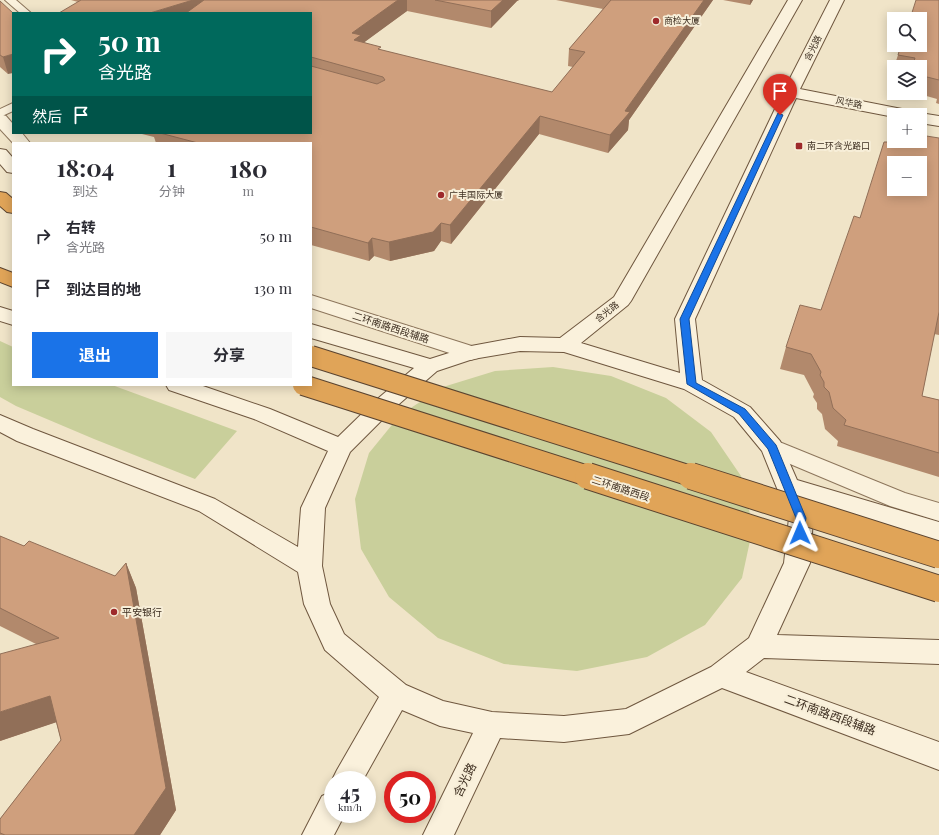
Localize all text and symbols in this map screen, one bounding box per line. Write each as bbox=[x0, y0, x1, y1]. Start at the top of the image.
map controls bbox=[887, 12, 927, 196]
button: search bbox=[887, 12, 927, 52]
place label: 商检大厦 bbox=[664, 14, 700, 26]
marker: 商检大厦 bbox=[651, 16, 661, 26]
text: 50 m bbox=[98, 22, 161, 59]
icon: right bbox=[32, 28, 84, 80]
street label: 含光路 bbox=[801, 33, 824, 62]
text: 含光路 bbox=[98, 60, 152, 84]
button: layers bbox=[887, 60, 927, 100]
pin bbox=[763, 74, 797, 115]
icon: arrive bbox=[769, 80, 791, 102]
street label: 风华路 bbox=[835, 94, 864, 110]
icon: arrive bbox=[70, 104, 92, 126]
text: 然后 bbox=[32, 106, 62, 126]
button: + bbox=[887, 108, 927, 148]
place label: 南二环含光路口 bbox=[807, 139, 870, 151]
marker: 南二环含光路口 bbox=[794, 141, 804, 151]
text: 18:04 bbox=[57, 151, 114, 183]
text: 1 bbox=[167, 151, 176, 183]
text: 180 bbox=[229, 152, 267, 184]
button: − bbox=[887, 156, 927, 196]
text: 到达 bbox=[72, 182, 98, 199]
text: 分钟 bbox=[159, 182, 185, 199]
text: m bbox=[243, 182, 254, 199]
place label: 广丰国际大厦 bbox=[449, 188, 503, 200]
marker: 广丰国际大厦 bbox=[436, 190, 446, 200]
text: 右转 bbox=[66, 217, 96, 237]
icon: right bbox=[32, 225, 54, 247]
text: 50 m bbox=[260, 226, 292, 246]
text: 含光路 bbox=[66, 238, 105, 255]
icon: arrive bbox=[32, 277, 54, 299]
text: 130 m bbox=[254, 278, 292, 298]
text: 到达目的地 bbox=[66, 279, 141, 299]
street label: 含光路 bbox=[592, 298, 621, 324]
street label: 二环南路西段辅路 bbox=[351, 308, 431, 346]
button: 退出 bbox=[32, 332, 158, 378]
button: 分享 bbox=[166, 332, 292, 378]
street label: 二环南路西段 bbox=[590, 472, 652, 504]
position arrow bbox=[779, 512, 821, 554]
place label: 平安银行 bbox=[122, 605, 162, 619]
marker: 平安银行 bbox=[109, 607, 119, 617]
street label: 二环南路西段辅路 bbox=[782, 690, 878, 738]
street label: 含光路 bbox=[449, 760, 479, 799]
speed limit sign: 50 bbox=[384, 771, 436, 823]
text: 45 bbox=[340, 778, 360, 805]
text: km/h bbox=[338, 800, 362, 814]

